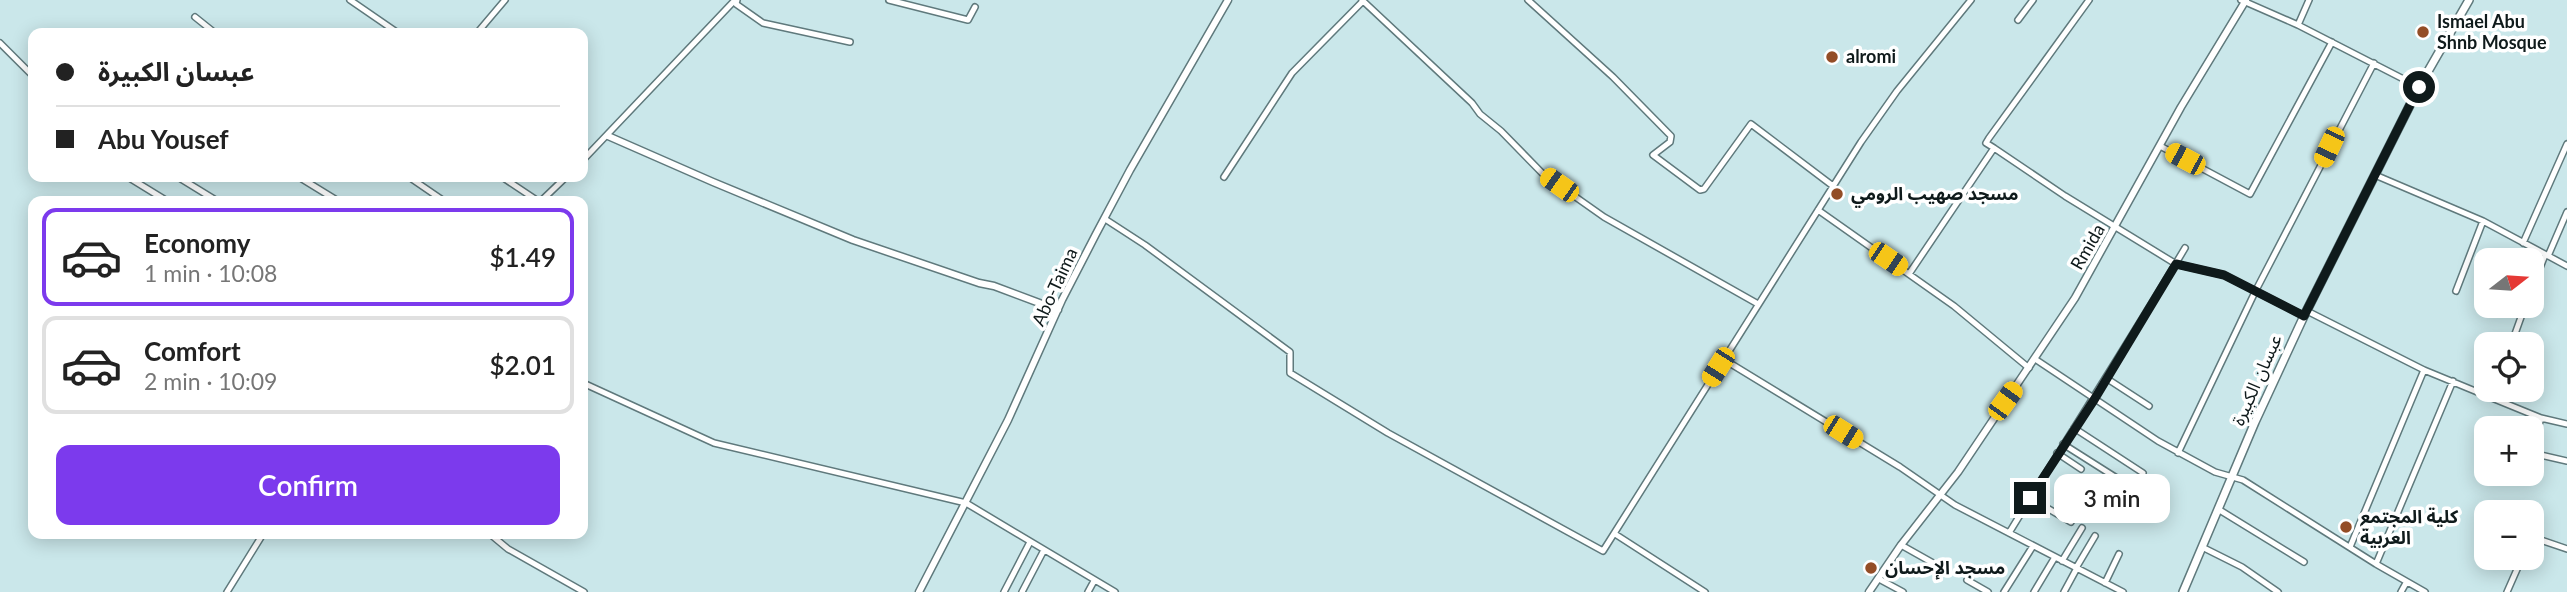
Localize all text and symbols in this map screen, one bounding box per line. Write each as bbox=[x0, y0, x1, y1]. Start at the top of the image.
place label: Ismael Abu Shnb Mosque bbox=[2437, 10, 2547, 53]
marker: Ismael Abu Shnb Mosque bbox=[2415, 24, 2431, 40]
place label: alromi bbox=[1846, 45, 1896, 67]
marker: alromi bbox=[1824, 49, 1840, 65]
text: عبسان الكبيرة bbox=[98, 55, 254, 87]
route start bbox=[2403, 71, 2435, 103]
text: Abu Yousef bbox=[98, 123, 229, 155]
car bbox=[2311, 124, 2348, 170]
car bbox=[2162, 140, 2209, 178]
car bbox=[1536, 164, 1583, 206]
place label: مسجد صهيب الرومي bbox=[1851, 182, 2019, 208]
marker: مسجد صهيب الرومي bbox=[1829, 186, 1845, 202]
street label: Rmida bbox=[2065, 220, 2109, 273]
icon: car bbox=[60, 226, 123, 289]
text: Economy bbox=[144, 227, 250, 259]
car bbox=[1865, 239, 1912, 279]
text: $1.49 bbox=[490, 241, 556, 273]
street label: Abo-Taima bbox=[1026, 244, 1082, 329]
north arrow bbox=[2474, 248, 2544, 318]
map controls bbox=[2474, 248, 2544, 570]
text: 1 min · 10:08 bbox=[144, 259, 277, 287]
street label: عبسان الكبيرة bbox=[2226, 331, 2287, 429]
button: locate bbox=[2474, 332, 2544, 402]
icon: car bbox=[60, 334, 123, 397]
text: Comfort bbox=[144, 335, 241, 367]
car bbox=[1698, 344, 1739, 390]
text: $2.01 bbox=[490, 349, 556, 381]
text: 2 min · 10:09 bbox=[144, 367, 277, 395]
car bbox=[1985, 378, 2026, 424]
car bbox=[1820, 412, 1867, 452]
button: + bbox=[2474, 416, 2544, 486]
button: Confirm bbox=[56, 445, 560, 525]
callout: 3 min bbox=[2054, 474, 2170, 522]
route end bbox=[2014, 482, 2046, 514]
text: 3 min bbox=[2084, 484, 2140, 512]
button: − bbox=[2474, 500, 2544, 570]
place label: كلية المجتمع العربية bbox=[2360, 505, 2459, 549]
marker: كلية المجتمع العربية bbox=[2338, 519, 2354, 535]
place label: مسجد الإحسان bbox=[1885, 556, 2005, 580]
marker: مسجد الإحسان bbox=[1863, 560, 1879, 576]

